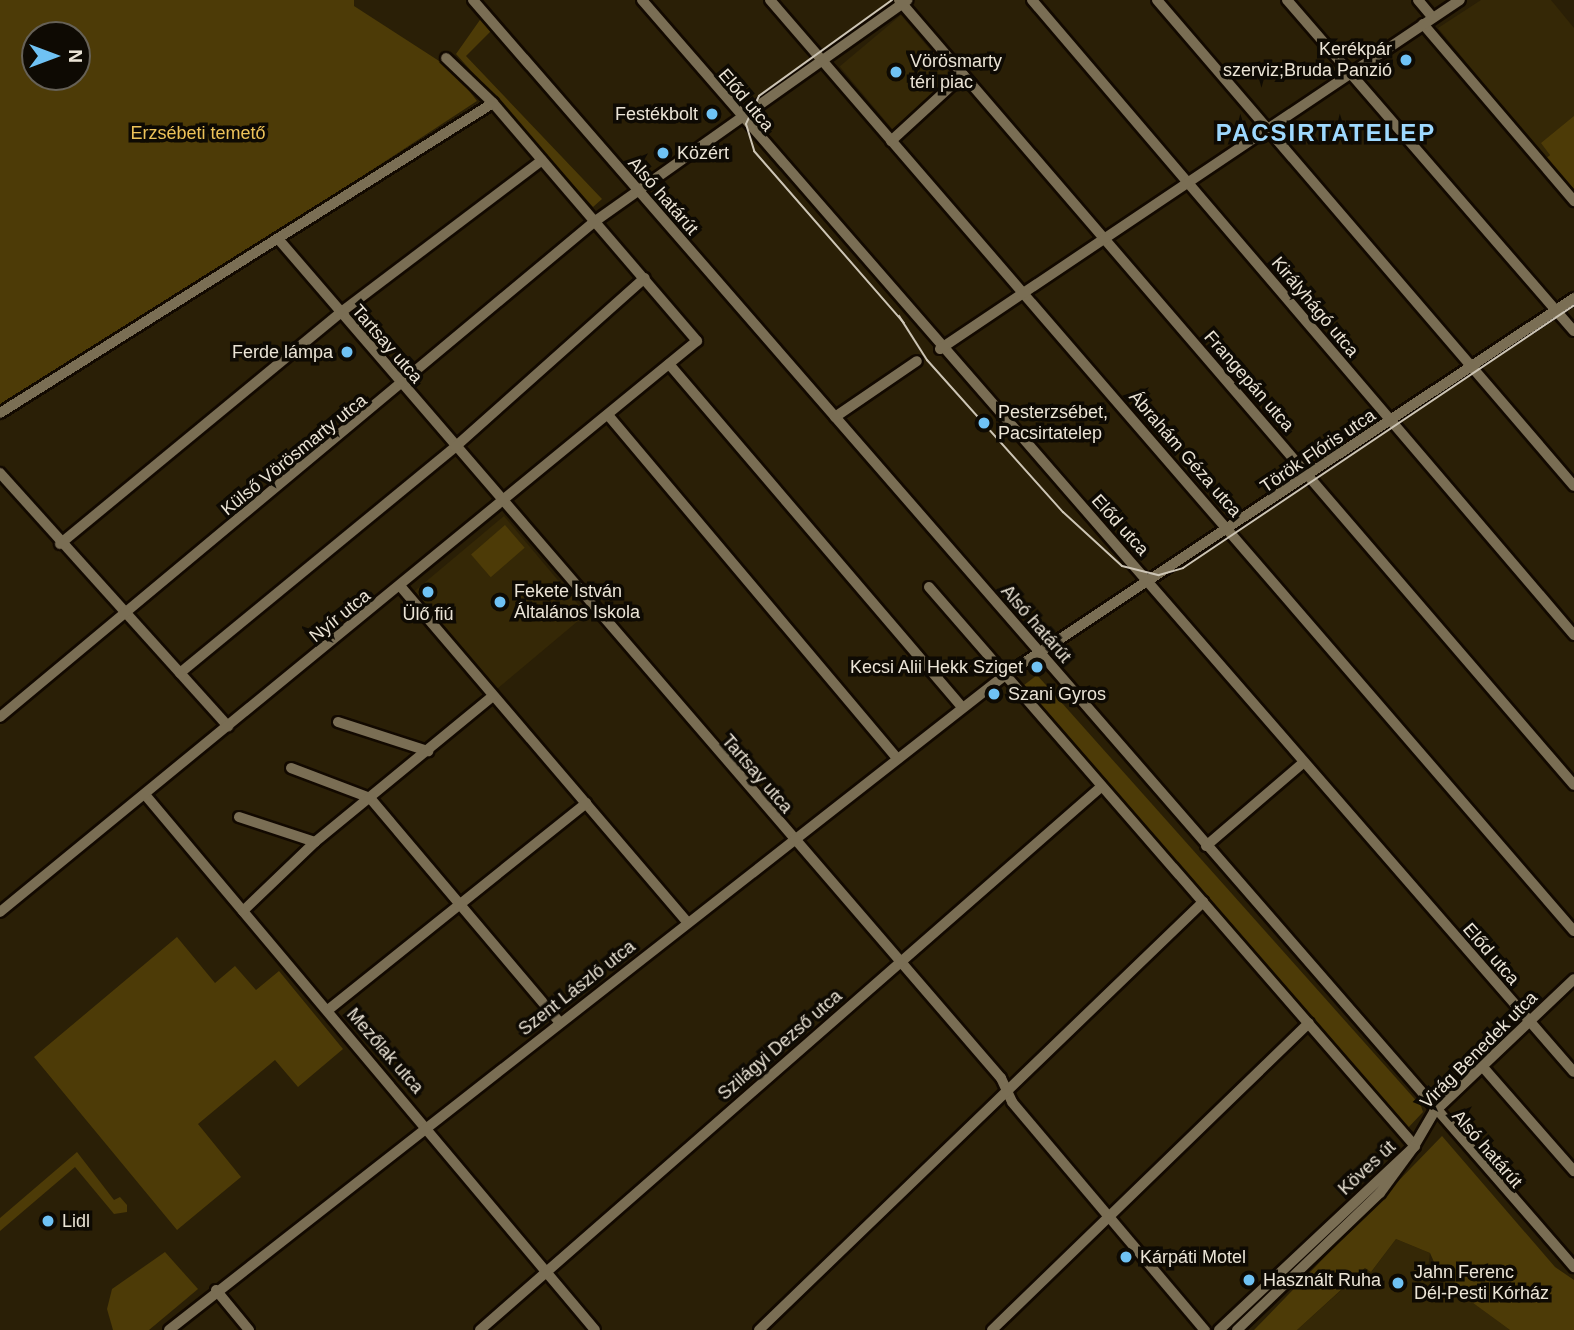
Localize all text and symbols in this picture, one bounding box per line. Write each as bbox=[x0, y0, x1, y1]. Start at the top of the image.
north arrow bbox=[21, 21, 91, 91]
place label: Kerékpár szerviz;Bruda Panzió bbox=[1223, 39, 1392, 82]
text: N bbox=[65, 49, 86, 63]
place label: Vörösmarty téri piac bbox=[910, 51, 1002, 94]
marker: Kerékpár szerviz;Bruda Panzió bbox=[1398, 52, 1414, 68]
street label: Előd utca bbox=[714, 64, 778, 136]
marker: Vörösmarty téri piac bbox=[888, 64, 904, 80]
place label: Festékbolt bbox=[615, 103, 698, 125]
marker: Festékbolt bbox=[704, 106, 720, 122]
district label: PACSIRTATELEP bbox=[1217, 119, 1435, 147]
park label: Erzsébeti temető bbox=[130, 122, 266, 144]
place label: Közért bbox=[677, 142, 729, 164]
marker: Közért bbox=[655, 145, 671, 161]
street label: Alsó határút bbox=[623, 153, 703, 239]
street label: Királyhágó utca bbox=[1267, 253, 1363, 361]
street label: Tartsay utca bbox=[347, 300, 427, 388]
street label: Frangepán utca bbox=[1199, 326, 1299, 436]
place label: Ferde lámpa bbox=[232, 341, 333, 363]
marker: Ferde lámpa bbox=[339, 344, 355, 360]
street label: Ábrahám Géza utca bbox=[1124, 387, 1246, 521]
street label: Külső Vörösmarty utca bbox=[217, 390, 371, 520]
place label: Pesterzsébet, Pacsirtatelep bbox=[998, 402, 1108, 444]
street label: Török Flóris utca bbox=[1256, 405, 1380, 497]
marker: Pesterzsébet, Pacsirtatelep bbox=[976, 415, 992, 431]
street label: Előd utca bbox=[1087, 490, 1153, 560]
place label: Fekete István Általános Iskola bbox=[514, 581, 640, 624]
street label: Alsó határút bbox=[996, 581, 1076, 667]
marker: Ülő fiú bbox=[420, 584, 436, 600]
street label: Nyír utca bbox=[305, 585, 375, 647]
marker: Fekete István Általános Iskola bbox=[492, 594, 508, 610]
place label: Ülő fiú bbox=[402, 603, 454, 625]
place label: Kecsi Alii Hekk Sziget bbox=[849, 656, 1023, 678]
marker: Kecsi Alii Hekk Sziget bbox=[1029, 659, 1045, 675]
place label: Szani Gyros bbox=[1008, 683, 1106, 705]
marker: Szani Gyros bbox=[986, 686, 1002, 702]
street label: Tartsay utca bbox=[717, 730, 797, 818]
street label: Előd utca bbox=[1458, 919, 1524, 989]
street label: Szent László utca bbox=[514, 936, 640, 1040]
street label: Szilágyi Dezső utca bbox=[714, 985, 846, 1105]
street label: Virág Benedek utca bbox=[1416, 987, 1542, 1113]
street label: Mezőlak utca bbox=[342, 1004, 428, 1098]
street label: Alsó határút bbox=[1447, 1106, 1527, 1192]
street label: Köves út bbox=[1334, 1136, 1400, 1200]
place label: Lidl bbox=[62, 1210, 90, 1232]
marker: Lidl bbox=[40, 1213, 56, 1229]
place label: Kárpáti Motel bbox=[1140, 1246, 1246, 1268]
marker: Kárpáti Motel bbox=[1118, 1249, 1134, 1265]
place label: Jahn Ferenc Dél-Pesti Kórház bbox=[1414, 1262, 1549, 1304]
place label: Használt Ruha bbox=[1263, 1269, 1381, 1291]
marker: Használt Ruha bbox=[1241, 1272, 1257, 1288]
marker: Jahn Ferenc Dél-Pesti Kórház bbox=[1388, 1273, 1408, 1293]

